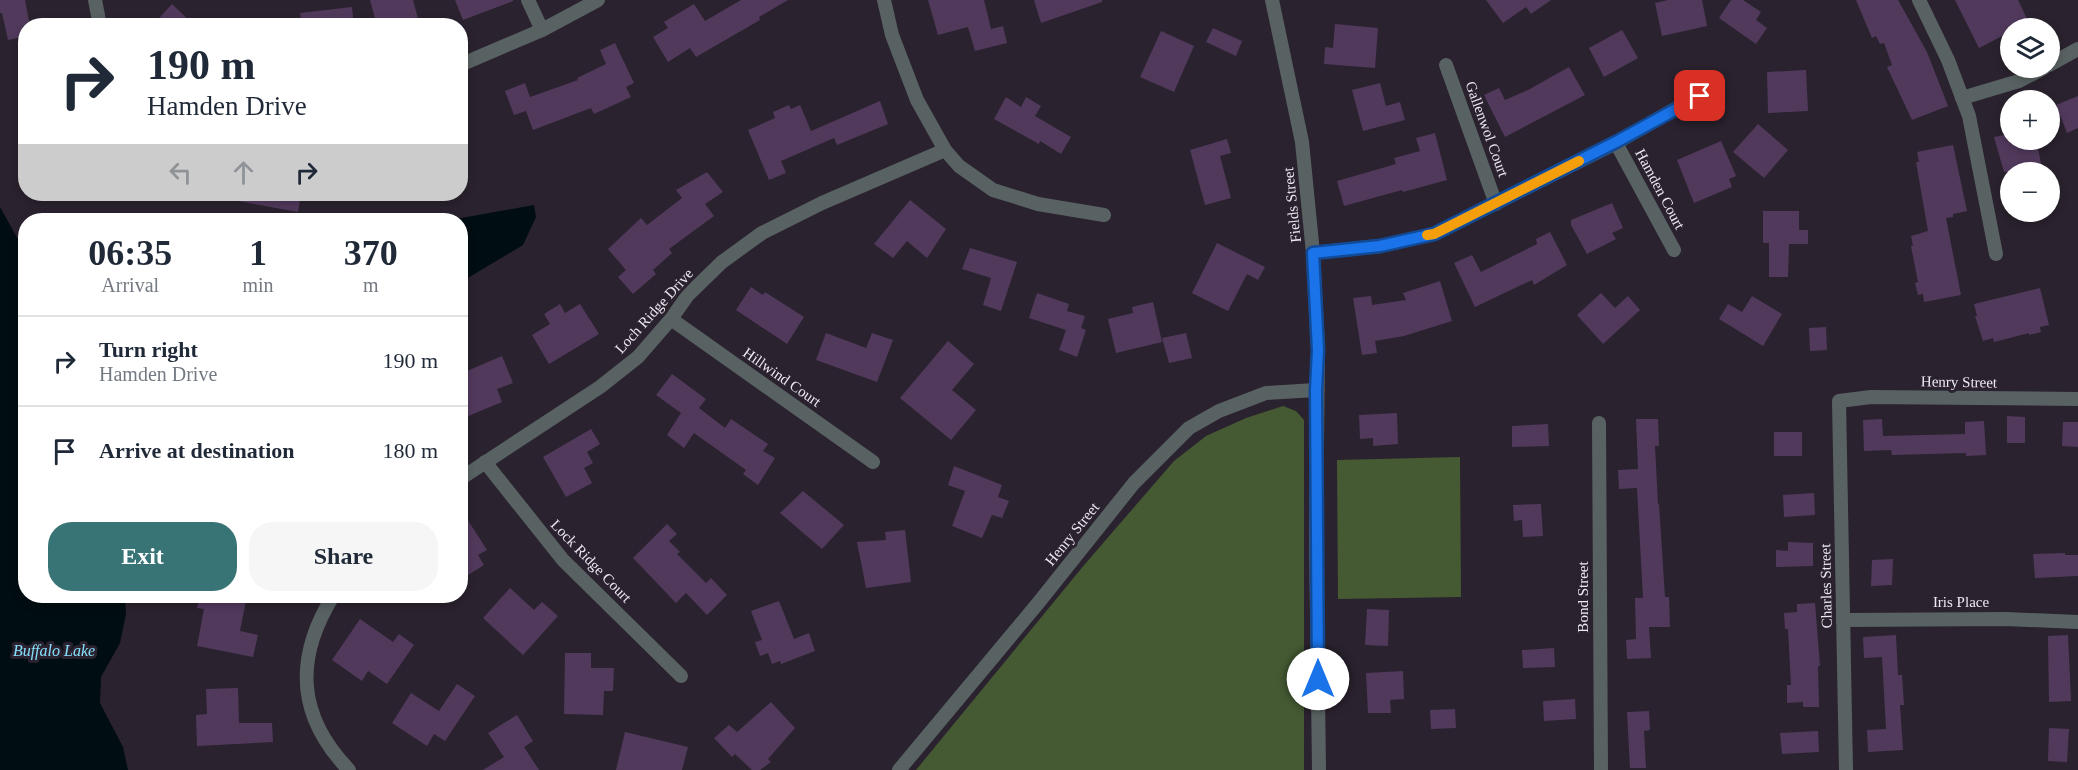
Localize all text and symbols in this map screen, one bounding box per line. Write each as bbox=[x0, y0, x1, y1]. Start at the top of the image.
map controls bbox=[2000, 18, 2060, 222]
button: layers bbox=[2000, 18, 2060, 78]
icon: right bbox=[48, 42, 126, 120]
text: 190 m bbox=[147, 42, 256, 88]
pin bbox=[1674, 70, 1725, 121]
street label: Gallenwol Court bbox=[1462, 79, 1512, 180]
icon: arrive bbox=[1683, 79, 1716, 112]
button: + bbox=[2000, 90, 2060, 150]
text: Hamden Drive bbox=[147, 91, 307, 121]
street label: Hamden Court bbox=[1632, 146, 1688, 233]
icon: left bbox=[164, 156, 197, 189]
icon: ahead bbox=[227, 156, 260, 189]
icon: right bbox=[290, 156, 323, 189]
button: − bbox=[2000, 162, 2060, 222]
street label: Fields Street bbox=[1280, 166, 1304, 243]
text: 06:35 bbox=[88, 233, 172, 273]
text: 1 bbox=[249, 233, 267, 273]
text: 370 bbox=[344, 233, 398, 273]
street label: Loch Ridge Drive bbox=[612, 265, 696, 357]
text: Arrival bbox=[101, 274, 159, 296]
text: min bbox=[242, 274, 274, 296]
text: m bbox=[363, 274, 379, 296]
text: Turn right bbox=[99, 337, 198, 362]
street label: Hillwind Court bbox=[740, 344, 825, 410]
icon: right bbox=[48, 345, 81, 378]
text: 190 m bbox=[382, 348, 438, 373]
text: Hamden Drive bbox=[99, 363, 217, 385]
street label: Henry Street bbox=[1921, 373, 1998, 391]
icon: arrive bbox=[48, 435, 81, 468]
text: Arrive at destination bbox=[99, 438, 295, 463]
text: 180 m bbox=[382, 438, 438, 463]
street label: Henry Street bbox=[1042, 499, 1103, 569]
street label: Lock Ridge Court bbox=[548, 516, 635, 606]
button: Exit bbox=[48, 522, 237, 591]
button: Share bbox=[249, 522, 438, 591]
street label: Charles Street bbox=[1817, 543, 1835, 628]
street label: Bond Street bbox=[1575, 561, 1591, 633]
street label: Iris Place bbox=[1933, 594, 1989, 610]
water label: Buffalo Lake bbox=[13, 642, 95, 660]
position arrow bbox=[1286, 647, 1350, 711]

